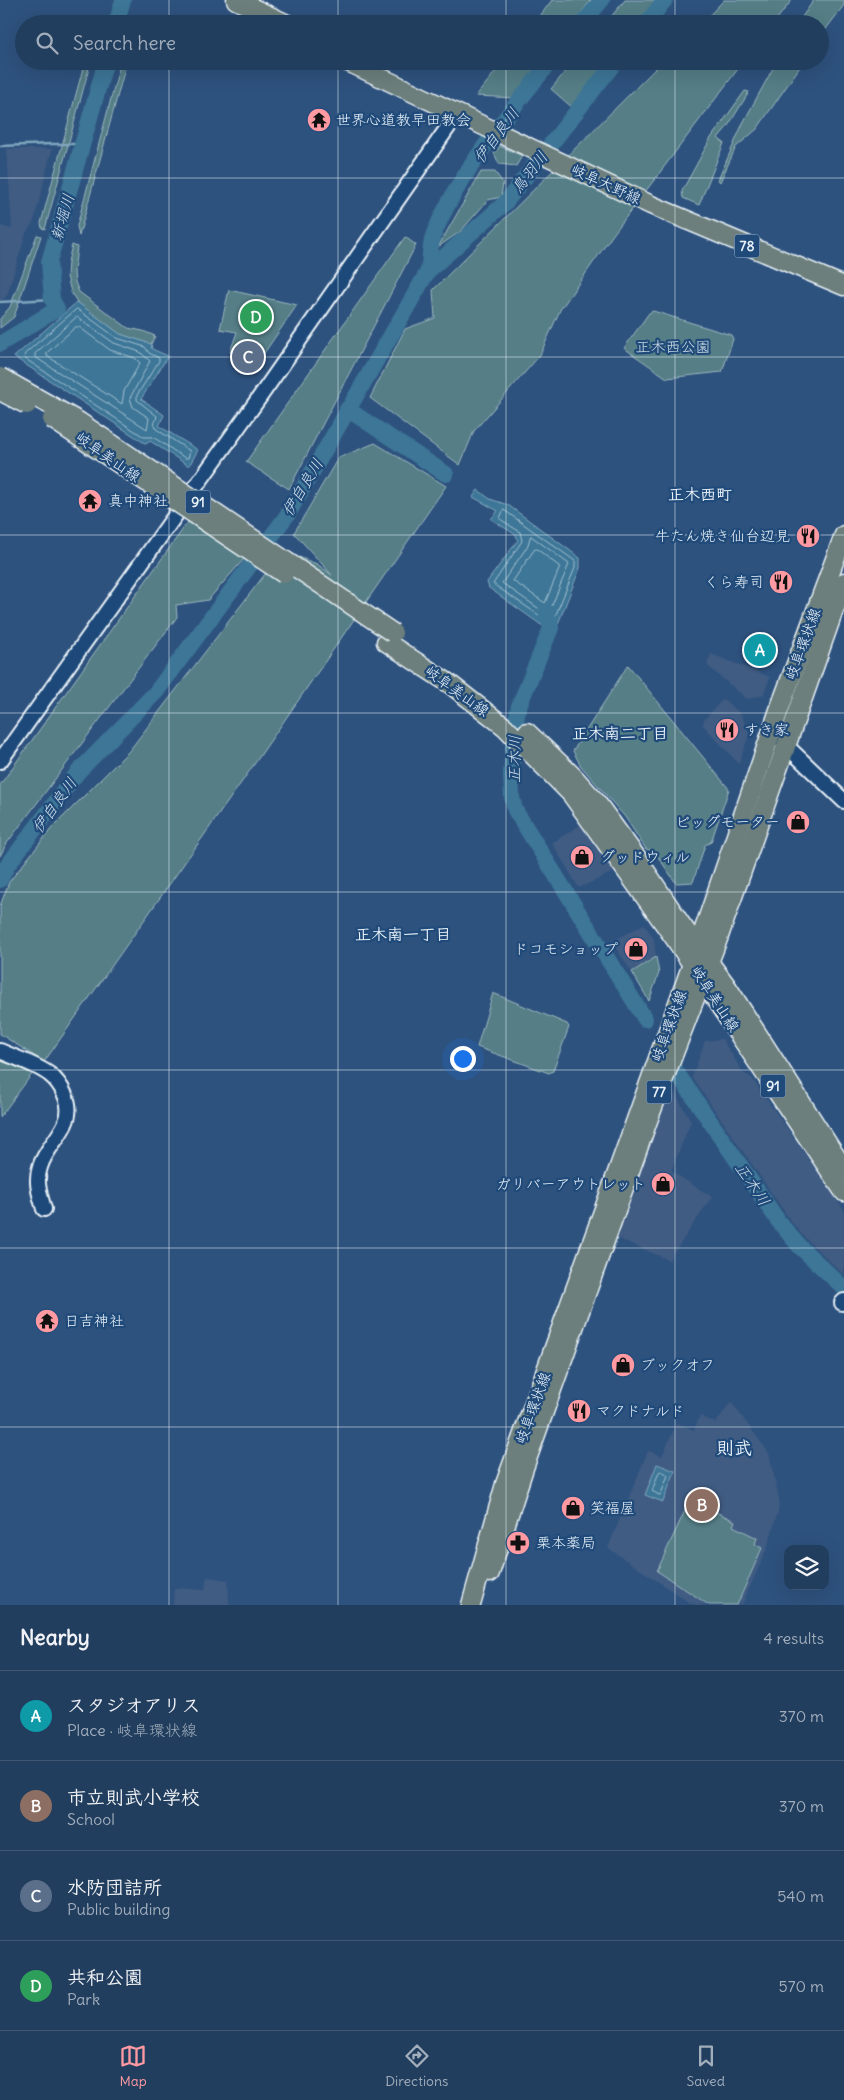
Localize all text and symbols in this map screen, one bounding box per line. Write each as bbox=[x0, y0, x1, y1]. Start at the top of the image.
search box bbox=[15, 15, 829, 70]
icon: search bbox=[33, 29, 61, 57]
text: Search here bbox=[73, 31, 176, 55]
water label: 伊自良川 bbox=[469, 103, 523, 167]
temple icon: 世界心道教早田教会 bbox=[306, 107, 332, 133]
place label: 世界心道教早田教会 bbox=[336, 110, 471, 129]
water label: 鳥羽川 bbox=[506, 147, 552, 197]
street label: 岐阜大野線 bbox=[568, 159, 644, 208]
water label: 新堀川 bbox=[46, 191, 78, 243]
road number: 78 bbox=[734, 235, 760, 258]
pin: D bbox=[240, 298, 272, 336]
park label: 正木西公園 bbox=[635, 337, 711, 356]
pin: C bbox=[232, 338, 264, 376]
street label: 岐阜美山線 bbox=[72, 427, 144, 486]
water label: 伊自良川 bbox=[277, 454, 327, 520]
district label: 正木西町 bbox=[668, 484, 732, 504]
temple icon: 真中神社 bbox=[77, 488, 103, 514]
place label: 真中神社 bbox=[108, 491, 168, 510]
road number: 91 bbox=[186, 491, 210, 514]
restaurant icon: 牛たん焼き仙台辺見 bbox=[795, 523, 821, 549]
place label: 牛たん焼き仙台辺見 bbox=[655, 526, 790, 545]
restaurant icon: くら寿司 bbox=[768, 569, 794, 595]
place label: くら寿司 bbox=[704, 572, 764, 591]
street label: 岐阜環状線 bbox=[781, 605, 824, 682]
pin: A bbox=[744, 631, 776, 669]
street label: 岐阜美山線 bbox=[421, 661, 493, 720]
restaurant icon: すき家 bbox=[714, 717, 740, 743]
place label: すき家 bbox=[744, 720, 789, 739]
district label: 正木南二丁目 bbox=[572, 723, 668, 743]
water label: 正木川 bbox=[504, 735, 524, 783]
water label: 伊自良川 bbox=[27, 773, 81, 837]
shop icon: ビッグモーター bbox=[785, 809, 811, 835]
place label: ビッグモーター bbox=[675, 812, 780, 831]
shop icon: グッドウィル bbox=[569, 844, 595, 870]
place label: グッドウィル bbox=[600, 847, 690, 866]
district label: 正木南一丁目 bbox=[355, 924, 451, 944]
shop icon: ドコモショップ bbox=[623, 936, 649, 962]
place label: ドコモショップ bbox=[514, 939, 618, 958]
street label: 岐阜美山線 bbox=[687, 962, 744, 1035]
street label: 岐阜環状線 bbox=[647, 987, 690, 1064]
your location bbox=[450, 1046, 476, 1072]
road number: 91 bbox=[760, 1074, 786, 1098]
road number: 77 bbox=[646, 1080, 672, 1104]
water label: 正木川 bbox=[731, 1159, 775, 1209]
shop icon: ガリバーアウトレット bbox=[650, 1171, 676, 1197]
place label: ガリバーアウトレット bbox=[496, 1174, 646, 1193]
temple icon: 日吉神社 bbox=[34, 1308, 60, 1334]
place label: 日吉神社 bbox=[64, 1311, 124, 1330]
shop icon: ブックオフ bbox=[610, 1352, 636, 1378]
place label: ブックオフ bbox=[640, 1355, 715, 1374]
street label: 岐阜環状線 bbox=[511, 1369, 554, 1446]
restaurant icon: マクドナルド bbox=[566, 1398, 592, 1424]
place label: マクドナルド bbox=[596, 1401, 685, 1420]
district label: 則武 bbox=[716, 1436, 752, 1459]
pin: B bbox=[686, 1486, 718, 1524]
shop icon: 笑福屋 bbox=[560, 1495, 586, 1521]
place label: 笑福屋 bbox=[590, 1498, 635, 1517]
pharmacy icon: 栗本薬局 bbox=[505, 1530, 531, 1556]
place label: 栗本薬局 bbox=[536, 1533, 596, 1552]
map controls bbox=[784, 1545, 829, 1590]
button: layers bbox=[784, 1545, 829, 1590]
text: Nearby bbox=[20, 1624, 90, 1651]
text: 4 results bbox=[763, 1628, 824, 1648]
text: スタジオアリス bbox=[67, 1693, 200, 1717]
text: A bbox=[31, 1706, 41, 1726]
text: 370 m bbox=[779, 1706, 824, 1726]
text: Place · 岐阜環状線 bbox=[67, 1720, 197, 1740]
text: 市立則武小学校 bbox=[67, 1785, 200, 1809]
text: B bbox=[31, 1796, 41, 1816]
text: 370 m bbox=[779, 1796, 824, 1816]
text: School bbox=[67, 1809, 115, 1829]
text: 水防団詰所 bbox=[67, 1875, 162, 1899]
text: C bbox=[31, 1886, 41, 1906]
text: 540 m bbox=[777, 1886, 824, 1906]
text: Public building bbox=[67, 1899, 170, 1919]
text: 共和公園 bbox=[67, 1965, 143, 1989]
text: D bbox=[30, 1976, 42, 1996]
text: 570 m bbox=[779, 1976, 824, 1996]
text: Park bbox=[67, 1989, 100, 2009]
tab: Map bbox=[119, 2042, 147, 2090]
tab: Directions bbox=[385, 2042, 448, 2090]
tab: Saved bbox=[687, 2042, 725, 2090]

